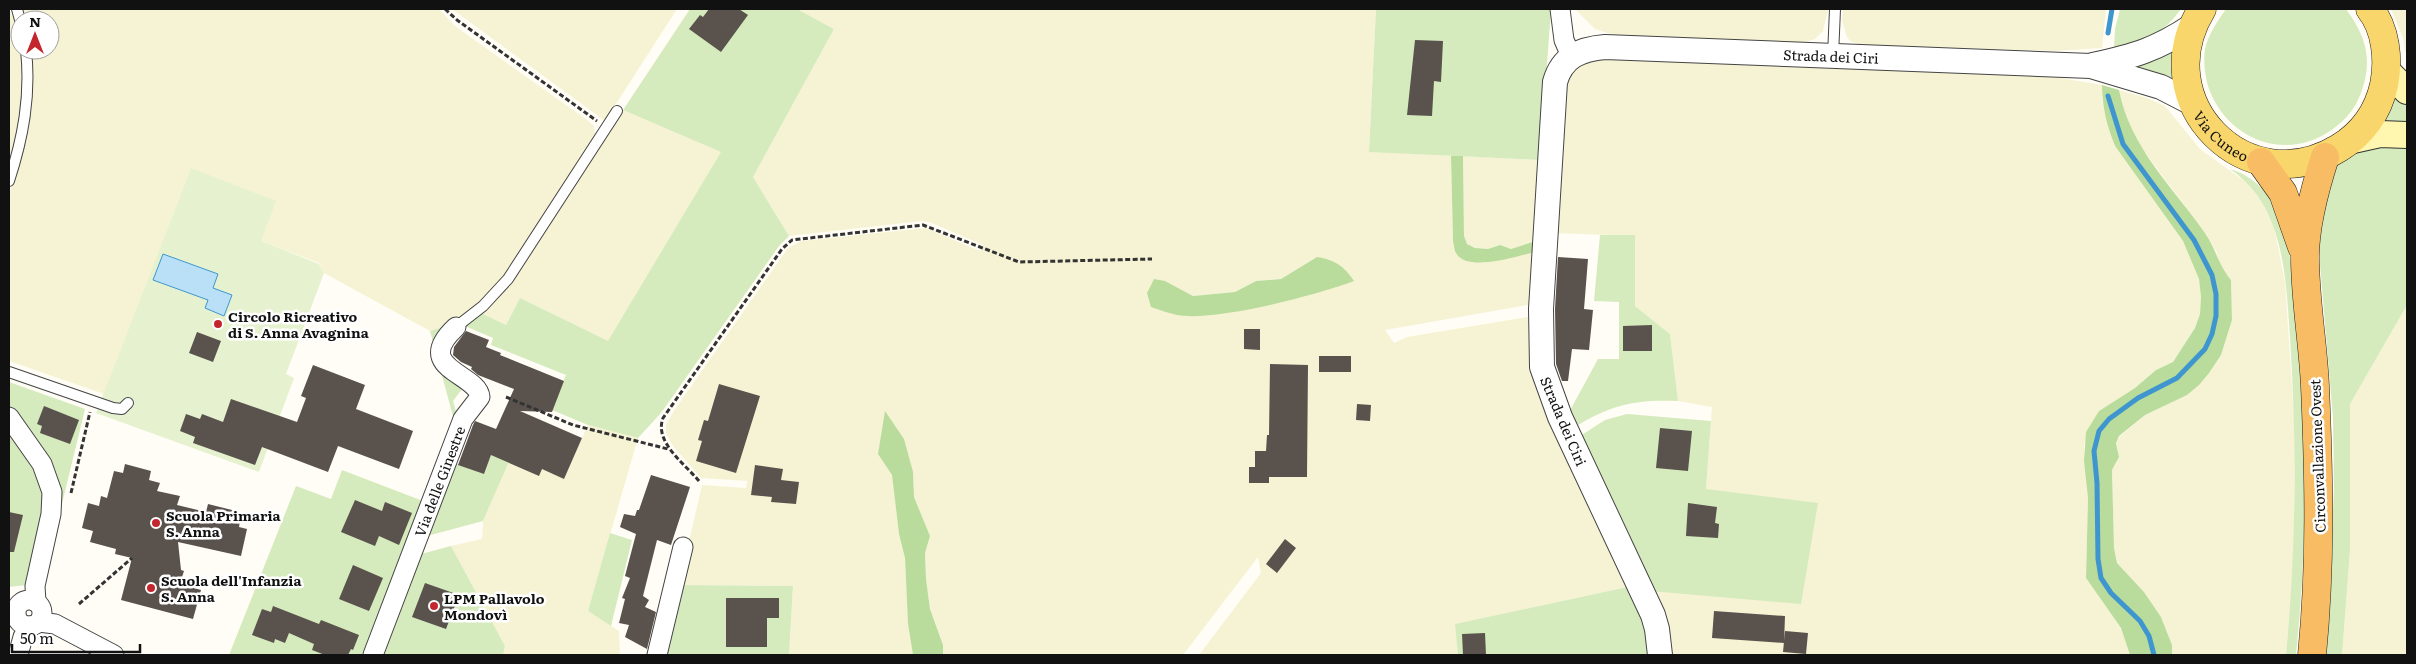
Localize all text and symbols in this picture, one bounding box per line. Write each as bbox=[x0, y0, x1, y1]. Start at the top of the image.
north arrow bbox=[10, 10, 60, 60]
text: N bbox=[29, 11, 41, 31]
street label: Strada dei Ciri bbox=[1783, 44, 1879, 68]
street label: Via Cuneo bbox=[2189, 107, 2252, 166]
place label: Circolo Ricreativo di S. Anna Avagnina bbox=[228, 306, 370, 342]
marker: Circolo Ricreativo di S. Anna Avagnina bbox=[212, 318, 224, 330]
street label: Strada dei Ciri bbox=[1536, 373, 1592, 469]
street label: Circonvallazione Ovest bbox=[2304, 379, 2330, 533]
street label: Via delle Ginestre bbox=[409, 423, 469, 539]
place label: Scuola Primaria S. Anna bbox=[166, 505, 282, 541]
marker: Scuola Primaria S. Anna bbox=[150, 517, 162, 529]
place label: Scuola dell'Infanzia S. Anna bbox=[161, 570, 302, 606]
marker: Scuola dell'Infanzia S. Anna bbox=[145, 582, 157, 594]
place label: LPM Pallavolo Mondovì bbox=[444, 588, 545, 624]
marker: LPM Pallavolo Mondovì bbox=[428, 600, 440, 612]
scale bar bbox=[12, 622, 140, 654]
text: 50 m bbox=[20, 626, 54, 649]

